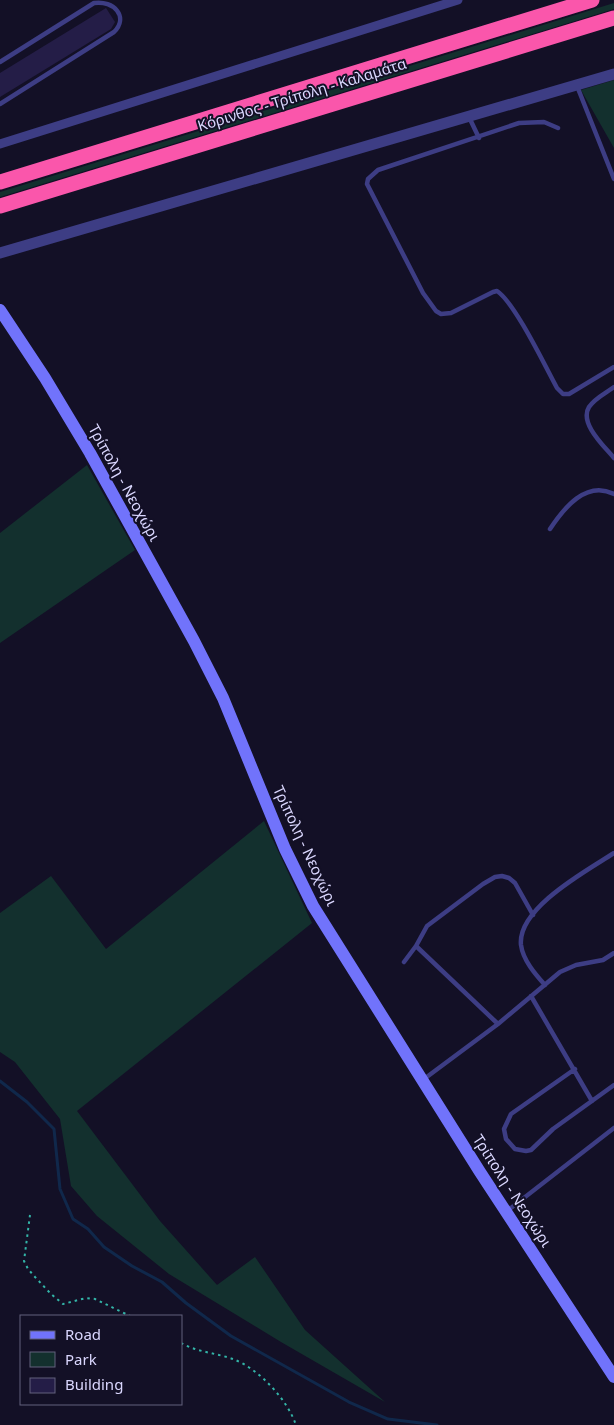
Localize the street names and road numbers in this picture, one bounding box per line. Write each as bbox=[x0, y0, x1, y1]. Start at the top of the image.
street label: Κόρινθος - Τρίπολη - Καλαμάτα bbox=[195, 53, 409, 135]
street label: Τρίπολη - Νεοχώρι bbox=[84, 420, 165, 545]
street label: Τρίπολη - Νεοχώρι bbox=[269, 782, 343, 909]
street label: Τρίπολη - Νεοχώρι bbox=[469, 1130, 557, 1251]

